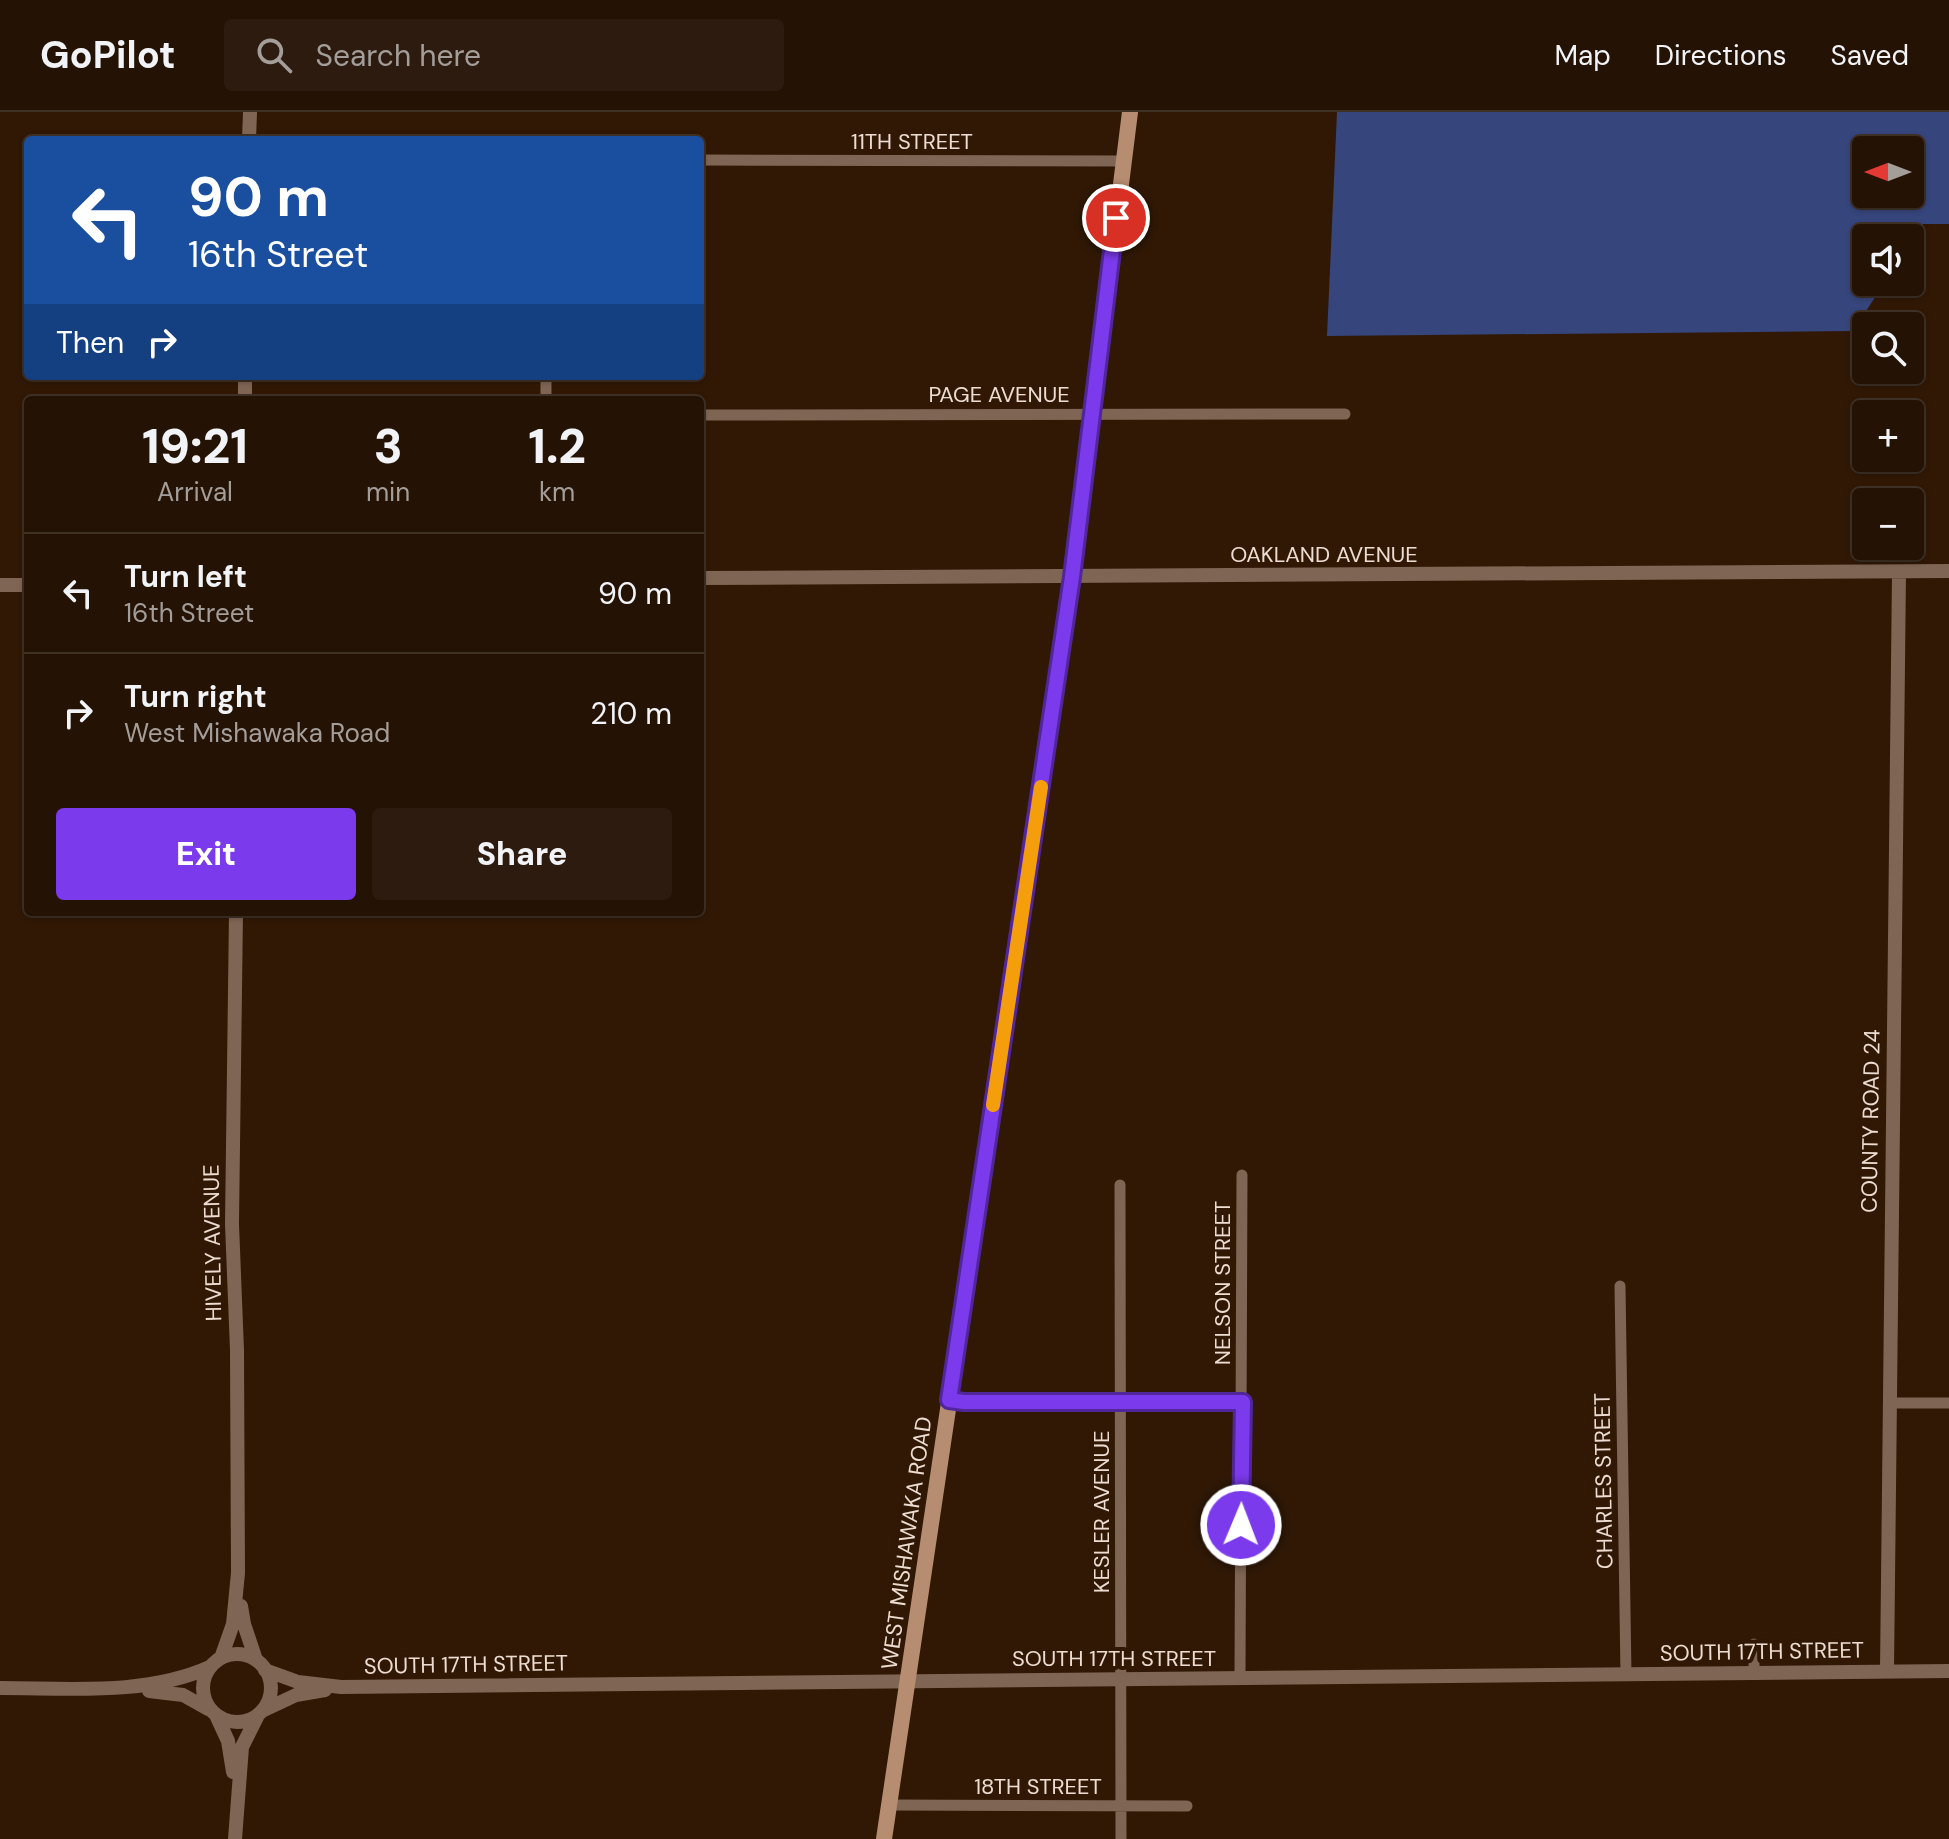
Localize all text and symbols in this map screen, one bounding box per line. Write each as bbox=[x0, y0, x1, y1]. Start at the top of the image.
search box bbox=[224, 19, 784, 91]
text: GoPilot bbox=[40, 30, 176, 80]
icon: search bbox=[252, 33, 296, 77]
text: Search here bbox=[316, 36, 481, 75]
text: Map bbox=[1554, 37, 1611, 74]
text: Directions bbox=[1655, 37, 1787, 74]
text: Saved bbox=[1831, 37, 1909, 74]
street label: 11TH STREET bbox=[851, 127, 973, 156]
north arrow bbox=[1852, 136, 1924, 208]
map controls bbox=[1852, 136, 1924, 560]
text: 90 m bbox=[188, 160, 329, 233]
icon: left bbox=[56, 168, 160, 272]
pin bbox=[1082, 184, 1150, 252]
icon: arrive bbox=[1094, 196, 1138, 240]
button: sound bbox=[1852, 224, 1924, 296]
text: 16th Street bbox=[188, 231, 368, 278]
button: search bbox=[1852, 312, 1924, 384]
icon: right bbox=[140, 320, 184, 364]
text: Then bbox=[56, 323, 124, 362]
street label: PAGE AVENUE bbox=[928, 380, 1070, 409]
button: + bbox=[1852, 400, 1924, 472]
text: 19:21 bbox=[142, 415, 248, 478]
text: 3 bbox=[374, 415, 403, 478]
text: 1.2 bbox=[528, 415, 586, 478]
text: Arrival bbox=[157, 475, 233, 509]
text: min bbox=[366, 475, 410, 509]
text: km bbox=[539, 475, 575, 509]
button: − bbox=[1852, 488, 1924, 560]
street label: OAKLAND AVENUE bbox=[1230, 540, 1418, 569]
text: Turn left bbox=[124, 557, 247, 596]
icon: left bbox=[56, 571, 100, 615]
text: 90 m bbox=[598, 574, 672, 613]
text: 16th Street bbox=[124, 596, 254, 630]
text: Turn right bbox=[124, 677, 267, 716]
icon: right bbox=[56, 691, 100, 735]
text: 210 m bbox=[590, 694, 672, 733]
text: West Mishawaka Road bbox=[124, 716, 390, 750]
button: Exit bbox=[56, 808, 356, 900]
button: Share bbox=[372, 808, 672, 900]
street label: COUNTY ROAD 24 bbox=[1854, 1029, 1887, 1213]
street label: HIVELY AVENUE bbox=[197, 1164, 228, 1322]
street label: NELSON STREET bbox=[1208, 1201, 1237, 1365]
street label: CHARLES STREET bbox=[1587, 1393, 1620, 1569]
street label: WEST MISHAWAKA ROAD bbox=[874, 1415, 939, 1671]
street label: KESLER AVENUE bbox=[1087, 1431, 1116, 1593]
position arrow bbox=[1199, 1483, 1283, 1567]
street label: SOUTH 17TH STREET bbox=[1660, 1635, 1864, 1668]
street label: SOUTH 17TH STREET bbox=[1012, 1644, 1216, 1673]
street label: SOUTH 17TH STREET bbox=[364, 1648, 568, 1681]
street label: 18TH STREET bbox=[974, 1772, 1102, 1801]

